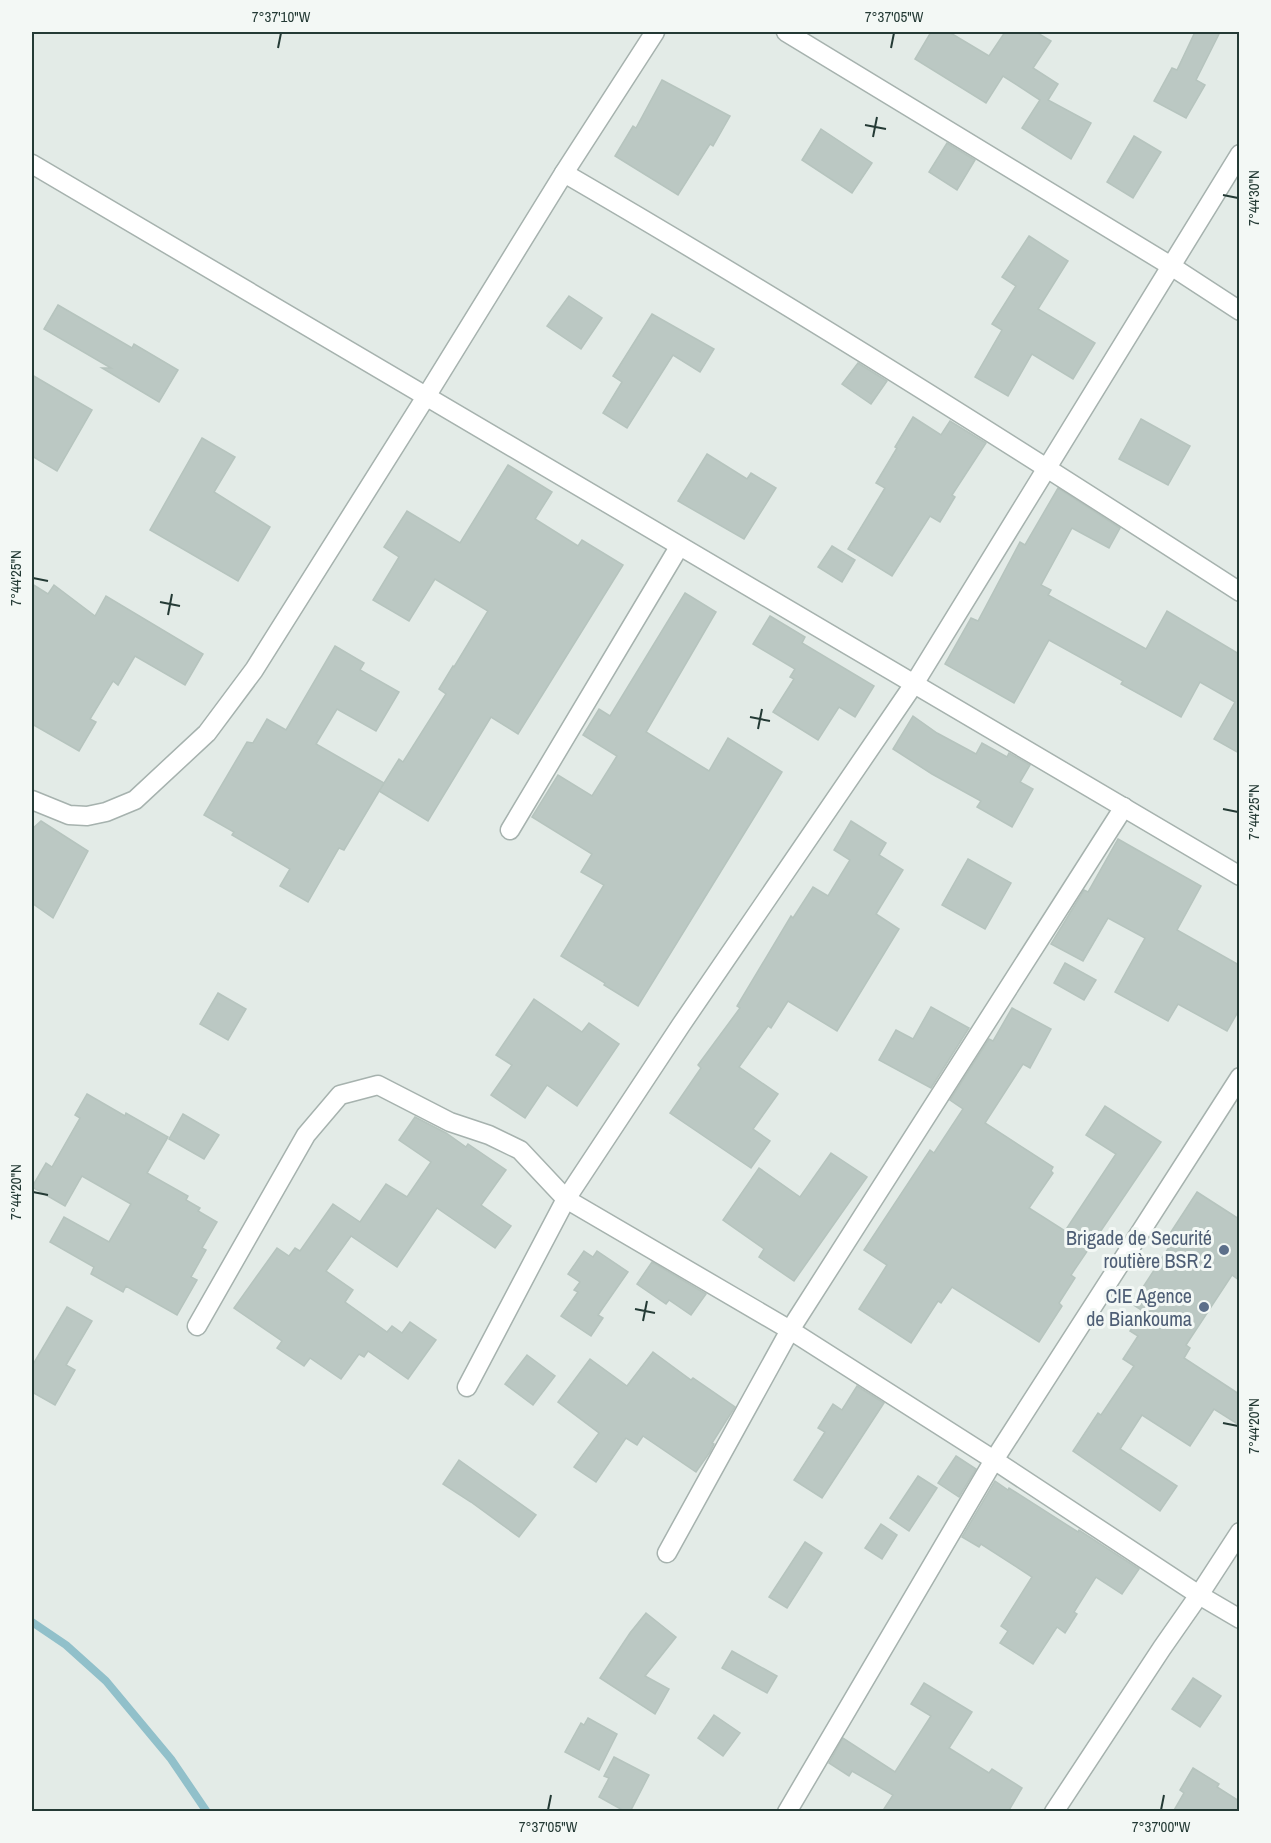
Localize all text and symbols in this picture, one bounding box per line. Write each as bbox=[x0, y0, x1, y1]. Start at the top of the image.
text: 7°37'10"W bbox=[252, 6, 311, 27]
text: 7°37'05"W bbox=[865, 6, 924, 27]
text: 7°44'30"N bbox=[1243, 170, 1264, 226]
text: 7°44'25"N bbox=[5, 550, 26, 606]
text: 7°44'25"N bbox=[1243, 784, 1264, 840]
text: 7°44'20"N bbox=[5, 1164, 26, 1220]
place label: Brigade de Securité routière BSR 2 bbox=[1066, 1224, 1212, 1274]
marker: Brigade de Securité routière BSR 2 bbox=[1217, 1243, 1231, 1257]
place label: CIE Agence de Biankouma bbox=[1086, 1282, 1192, 1332]
marker: CIE Agence de Biankouma bbox=[1197, 1300, 1211, 1314]
text: 7°44'20"N bbox=[1243, 1398, 1264, 1454]
text: 7°37'05"W bbox=[519, 1816, 578, 1837]
text: 7°37'00"W bbox=[1132, 1816, 1191, 1837]

